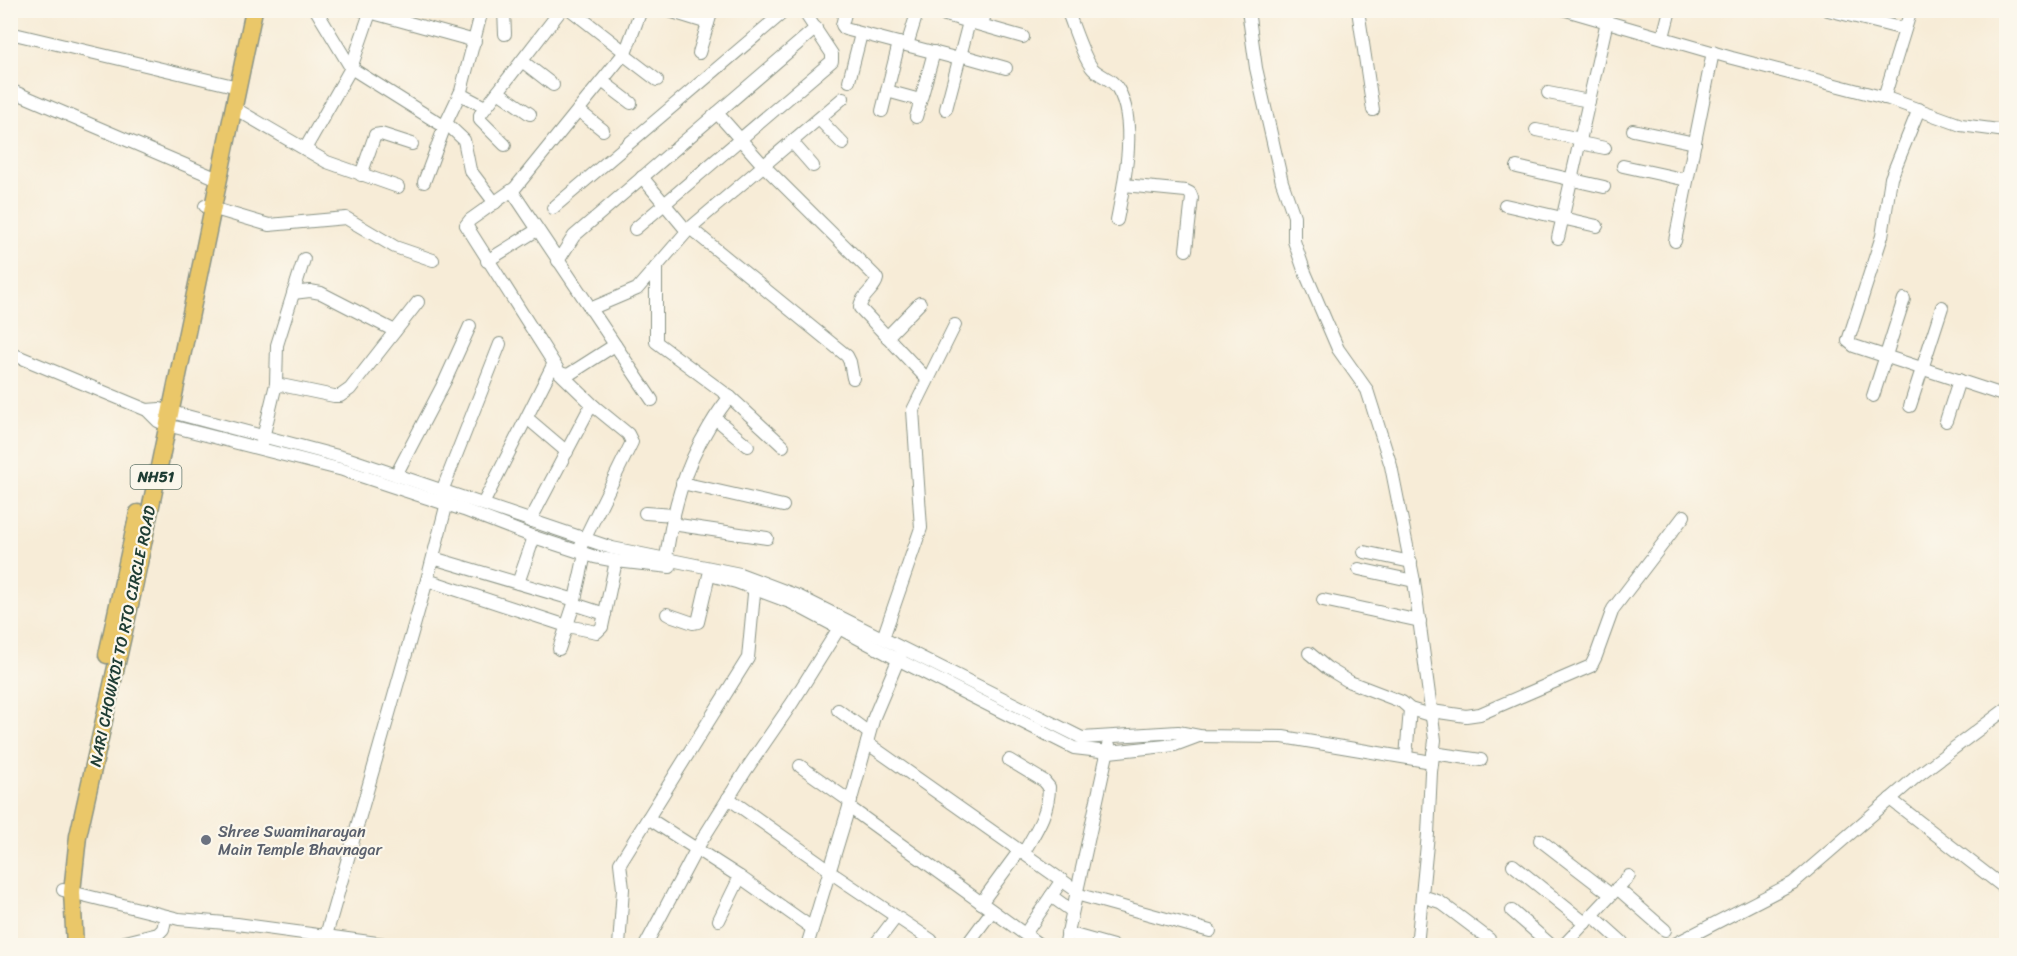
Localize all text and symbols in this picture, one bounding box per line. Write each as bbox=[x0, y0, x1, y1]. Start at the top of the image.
road number: NH51 bbox=[130, 465, 182, 489]
street label: NARI CHOWKDI TO RTO CIRCLE ROAD bbox=[81, 503, 164, 769]
place label: Shree Swaminarayan Main Temple Bhavnagar bbox=[218, 817, 383, 864]
marker: Shree Swaminarayan Main Temple Bhavnagar bbox=[199, 833, 213, 847]

